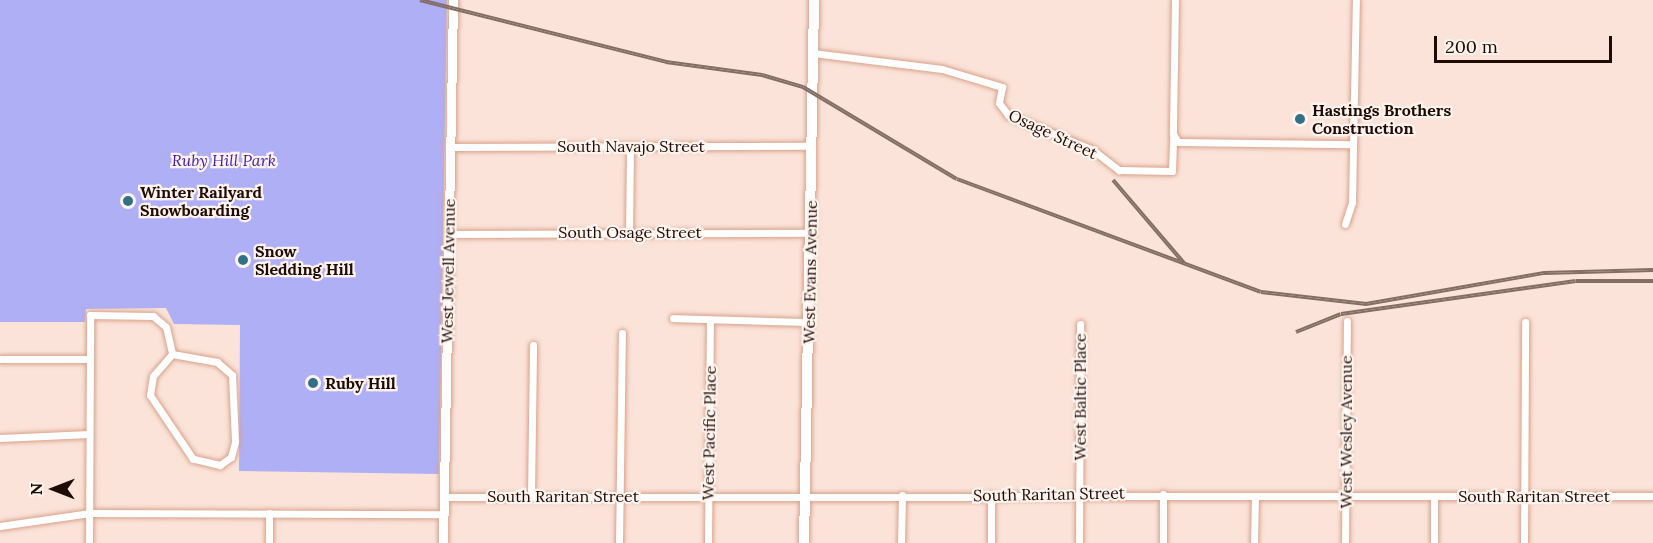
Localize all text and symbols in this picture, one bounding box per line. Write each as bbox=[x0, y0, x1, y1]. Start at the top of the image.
scale bar bbox=[1437, 24, 1616, 62]
text: 200 m bbox=[1445, 35, 1498, 58]
place label: Hastings Brothers Construction bbox=[1312, 100, 1451, 138]
street label: Osage Street bbox=[1006, 105, 1100, 163]
marker: Hastings Brothers Construction bbox=[1293, 112, 1307, 126]
street label: South Navajo Street bbox=[557, 136, 705, 156]
park label: Ruby Hill Park bbox=[172, 150, 276, 170]
place label: Winter Railyard Snowboarding bbox=[140, 182, 262, 220]
marker: Winter Railyard Snowboarding bbox=[121, 194, 135, 208]
street label: West Jewell Avenue bbox=[437, 199, 459, 343]
street label: West Evans Avenue bbox=[799, 200, 821, 344]
street label: South Osage Street bbox=[558, 222, 702, 242]
place label: Snow Sledding Hill bbox=[255, 241, 354, 279]
marker: Snow Sledding Hill bbox=[236, 253, 250, 267]
street label: West Baltic Place bbox=[1070, 333, 1090, 461]
street label: West Wesley Avenue bbox=[1336, 355, 1356, 509]
street label: West Pacific Place bbox=[698, 366, 720, 500]
place label: Ruby Hill bbox=[325, 373, 396, 393]
marker: Ruby Hill bbox=[306, 376, 320, 390]
north arrow bbox=[24, 459, 84, 519]
text: N bbox=[26, 483, 46, 495]
street label: South Raritan Street bbox=[973, 483, 1125, 505]
street label: South Raritan Street bbox=[487, 486, 639, 506]
street label: South Raritan Street bbox=[1458, 486, 1610, 506]

